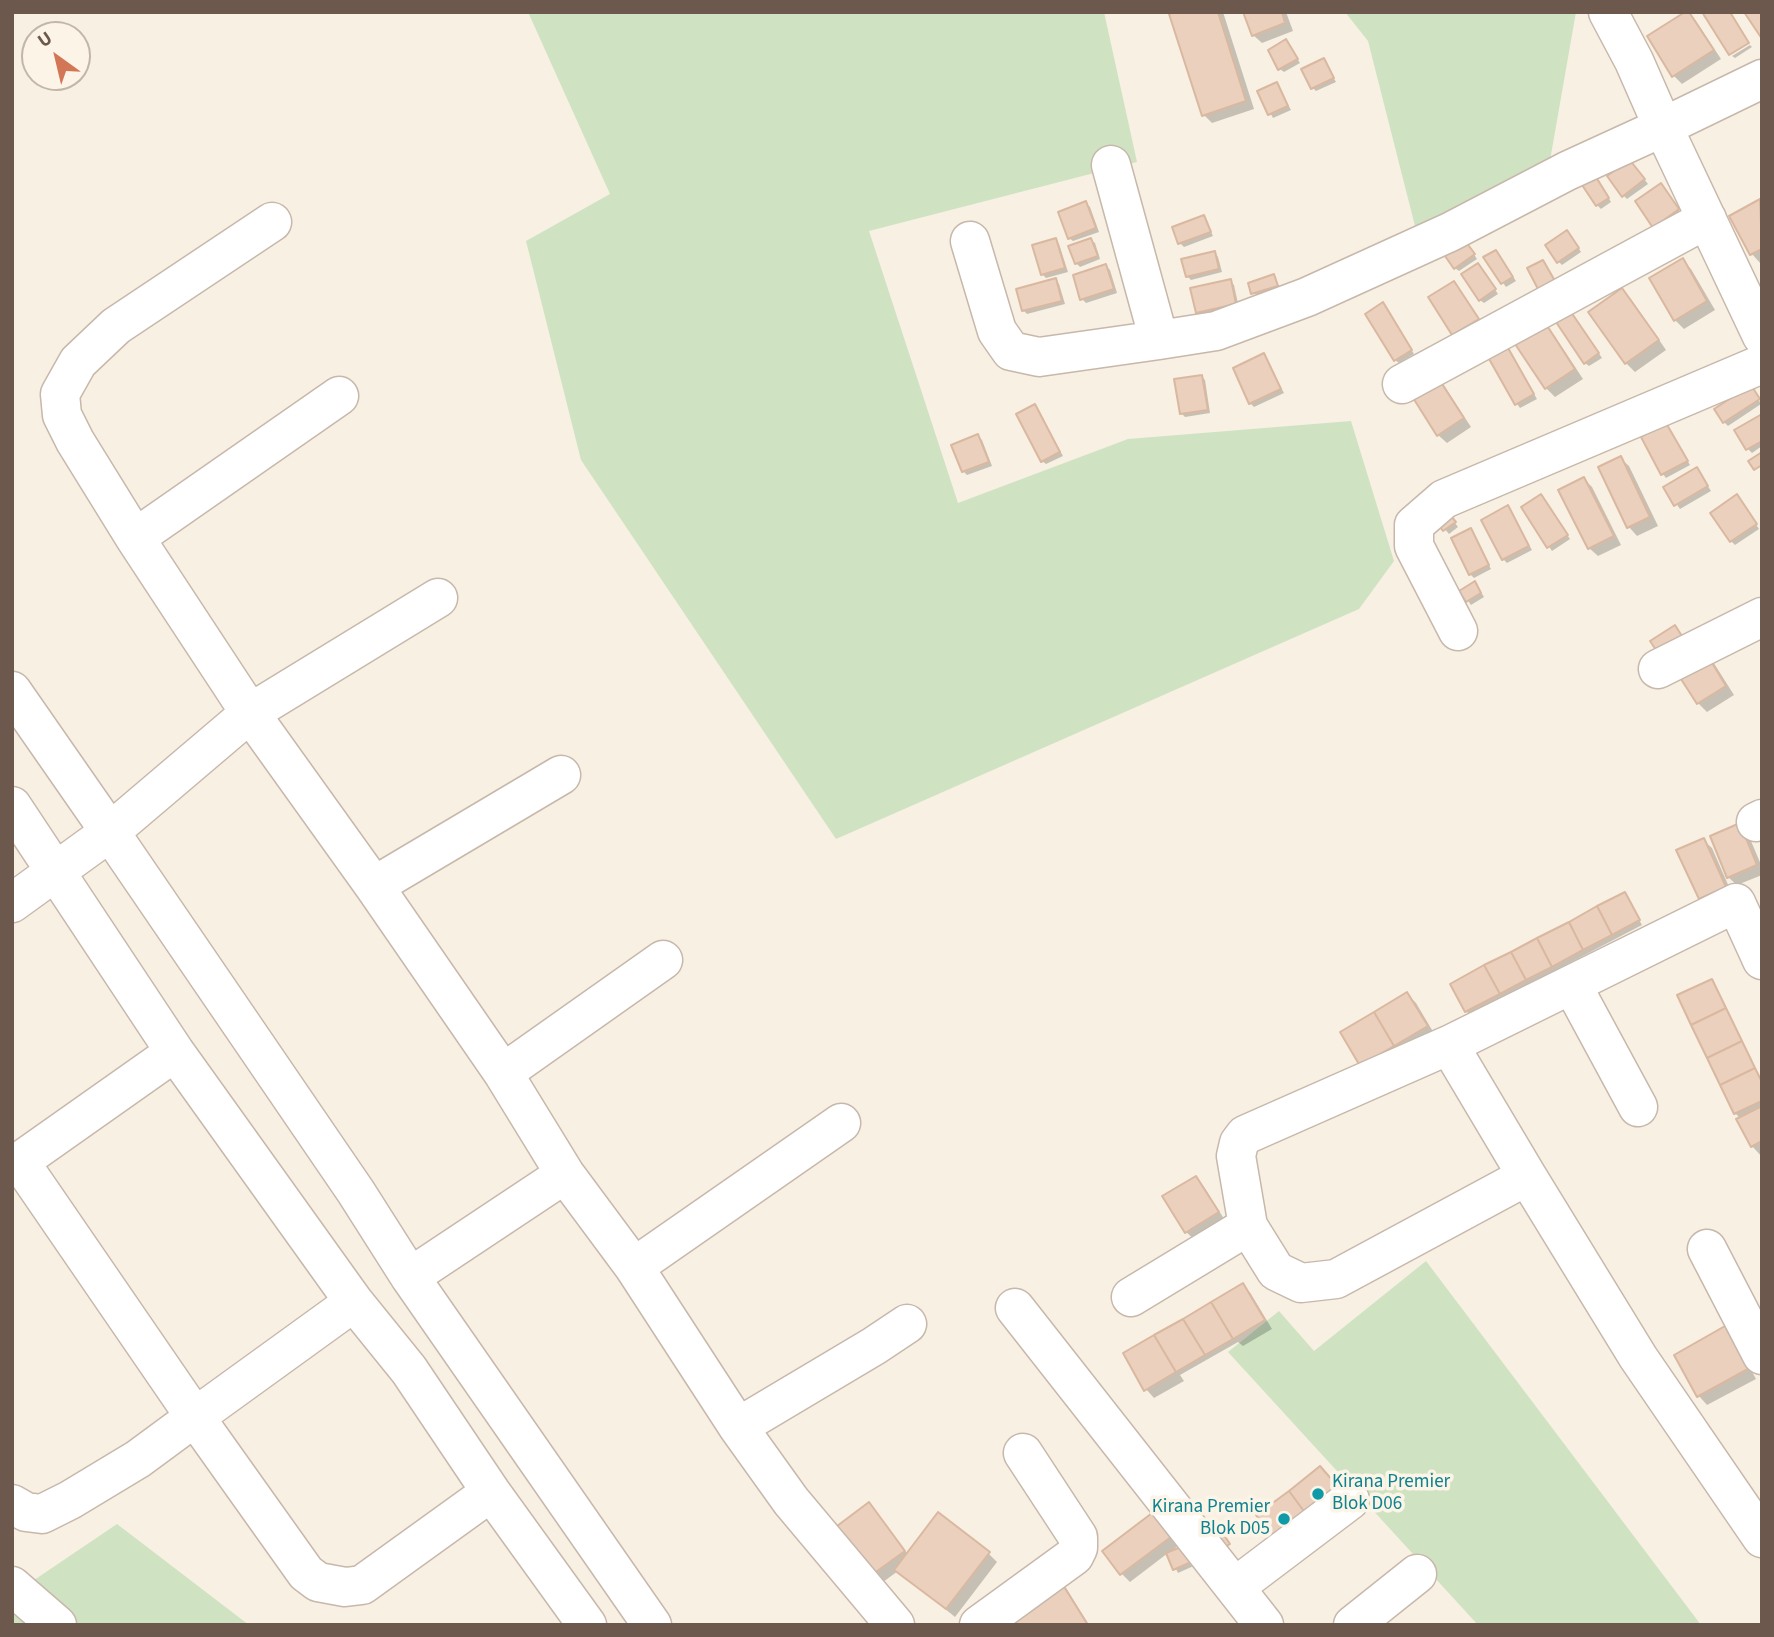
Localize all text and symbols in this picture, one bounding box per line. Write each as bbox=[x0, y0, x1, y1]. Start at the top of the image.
north arrow bbox=[21, 21, 91, 91]
text: U bbox=[32, 25, 58, 55]
place label: Kirana Premier Blok D06 bbox=[1332, 1472, 1450, 1516]
marker: Kirana Premier Blok D06 bbox=[1310, 1486, 1326, 1502]
place label: Kirana Premier Blok D05 bbox=[1152, 1497, 1270, 1541]
marker: Kirana Premier Blok D05 bbox=[1276, 1511, 1292, 1527]

